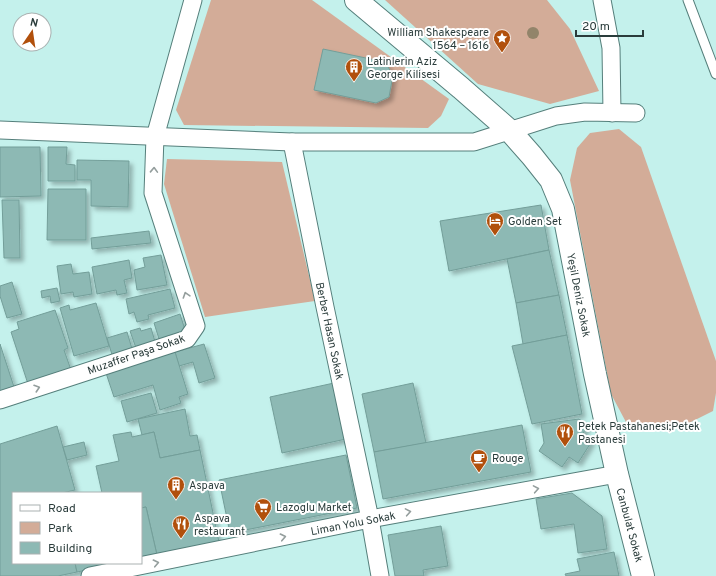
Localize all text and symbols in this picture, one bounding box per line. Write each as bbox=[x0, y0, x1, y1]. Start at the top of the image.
north arrow bbox=[12, 12, 52, 52]
scale bar bbox=[576, 12, 643, 38]
text: N bbox=[29, 16, 39, 31]
text: 20 m bbox=[582, 19, 610, 35]
place label: William Shakespeare 1564 – 1616 bbox=[387, 26, 489, 53]
place icon: William Shakespeare 1564 – 1616 bbox=[492, 28, 512, 53]
place label: Latinlerin Aziz George Kilisesi bbox=[367, 55, 440, 82]
building icon: Latinlerin Aziz George Kilisesi bbox=[344, 57, 364, 82]
one-way arrow bbox=[150, 167, 158, 173]
hotel icon: Golden Set bbox=[485, 211, 505, 236]
place label: Golden Set bbox=[508, 215, 562, 229]
street label: Yeşil Deniz Sokak bbox=[563, 252, 593, 339]
street label: Berber Hasan Sokak bbox=[312, 281, 346, 381]
one-way arrow bbox=[182, 292, 191, 299]
street label: Muzaffer Paşa Sokak bbox=[86, 332, 187, 378]
one-way arrow bbox=[33, 384, 40, 393]
place label: Petek Pastahanesi;Petek Pastanesi bbox=[578, 420, 700, 447]
restaurant icon: Petek Pastahanesi;Petek Pastanesi bbox=[555, 422, 575, 447]
cafe icon: Rouge bbox=[469, 448, 489, 473]
place label: Rouge bbox=[492, 452, 523, 466]
building icon: Aspava bbox=[166, 475, 186, 500]
place label: Aspava bbox=[189, 479, 225, 493]
one-way arrow bbox=[533, 485, 539, 493]
street label: Canbulat Sokak bbox=[612, 486, 646, 564]
legend bbox=[12, 492, 142, 564]
supermarket icon: Lazoglu Market bbox=[253, 497, 273, 522]
text: Road bbox=[48, 501, 76, 517]
place label: Lazoglu Market bbox=[276, 501, 352, 515]
one-way arrow bbox=[405, 508, 411, 517]
street label: Liman Yolu Sokak bbox=[310, 509, 397, 539]
place label: Aspava restaurant bbox=[194, 512, 245, 539]
restaurant icon: Aspava restaurant bbox=[171, 514, 191, 539]
text: Park bbox=[48, 521, 73, 537]
one-way arrow bbox=[280, 533, 287, 541]
text: Building bbox=[48, 541, 92, 557]
one-way arrow bbox=[153, 559, 159, 567]

